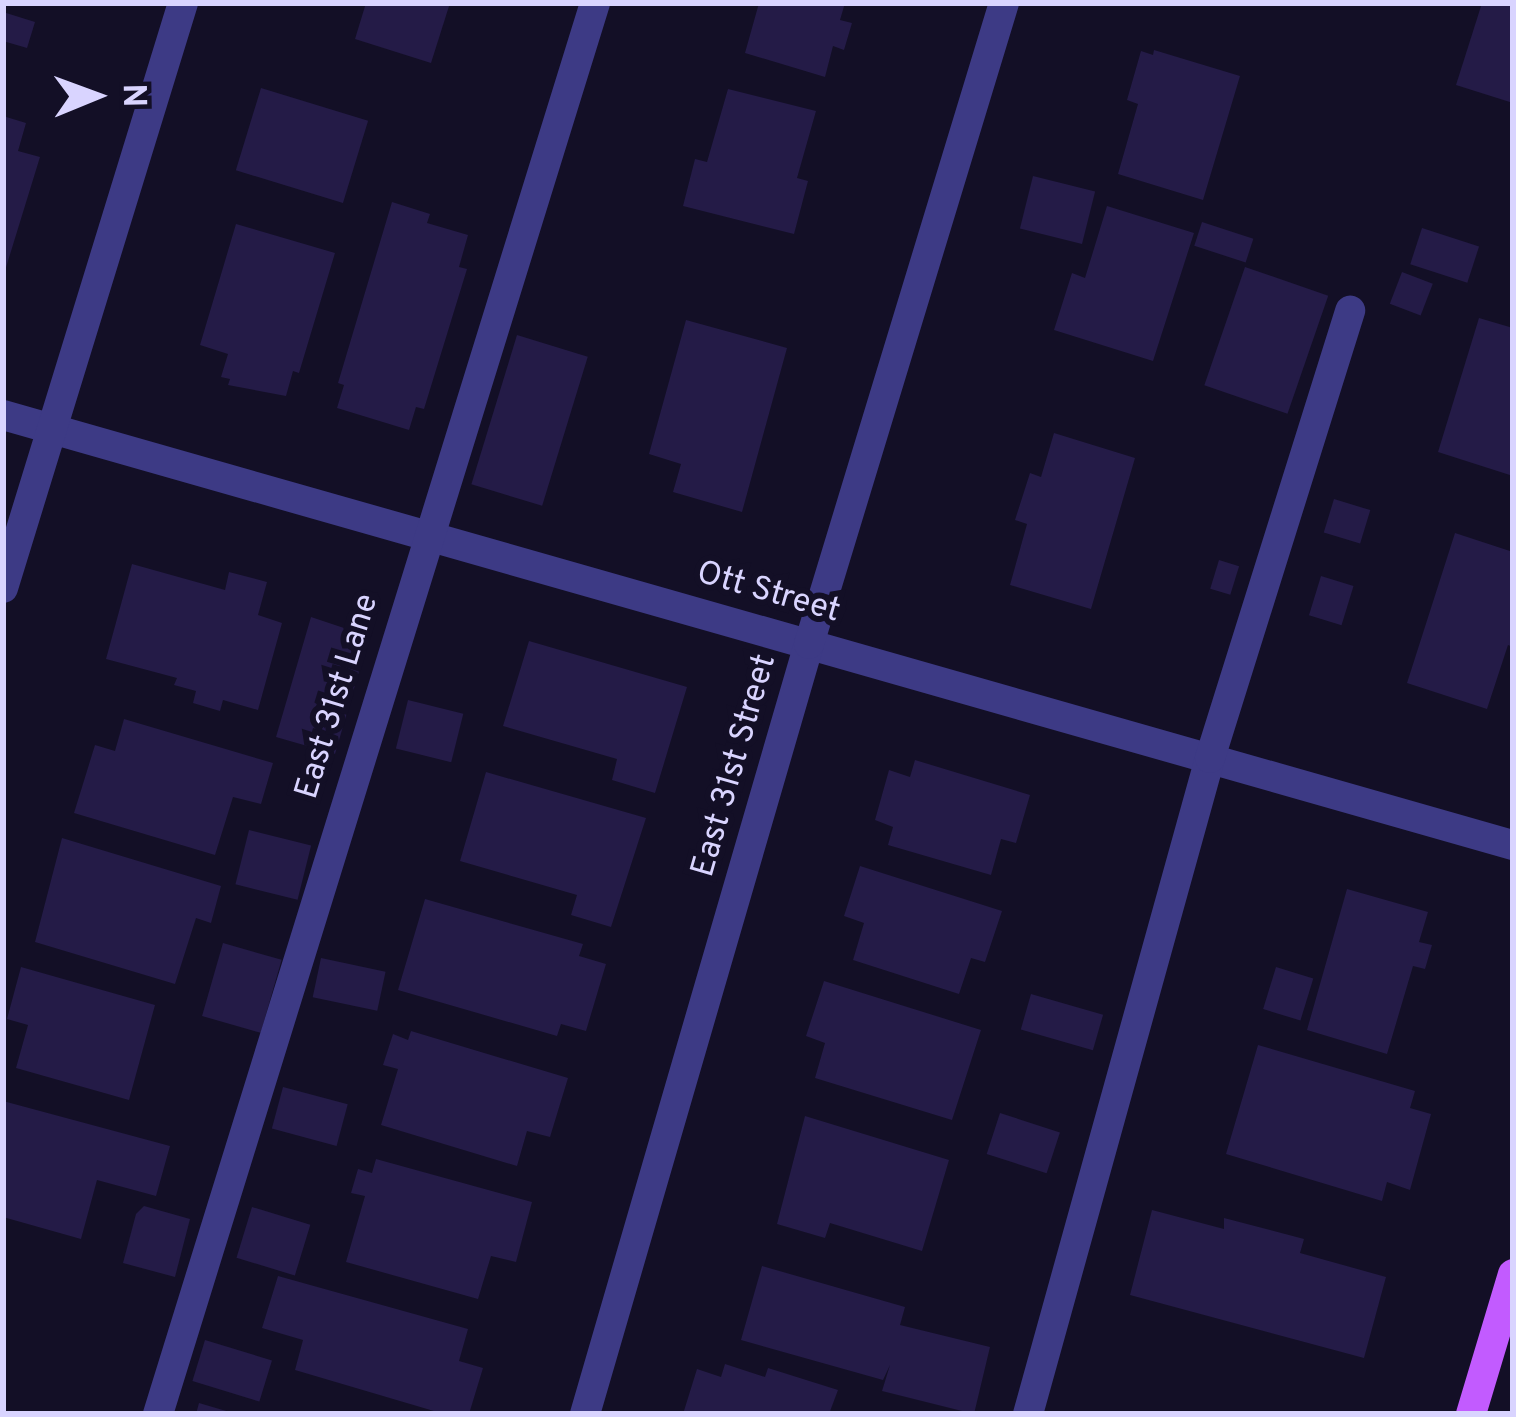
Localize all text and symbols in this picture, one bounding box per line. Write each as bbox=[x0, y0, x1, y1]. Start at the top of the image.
north arrow bbox=[36, 36, 156, 156]
text: N bbox=[111, 83, 153, 108]
street label: Ott Street bbox=[692, 555, 844, 633]
street label: East 31st Lane bbox=[289, 590, 389, 804]
street label: East 31st Street bbox=[685, 650, 787, 882]

